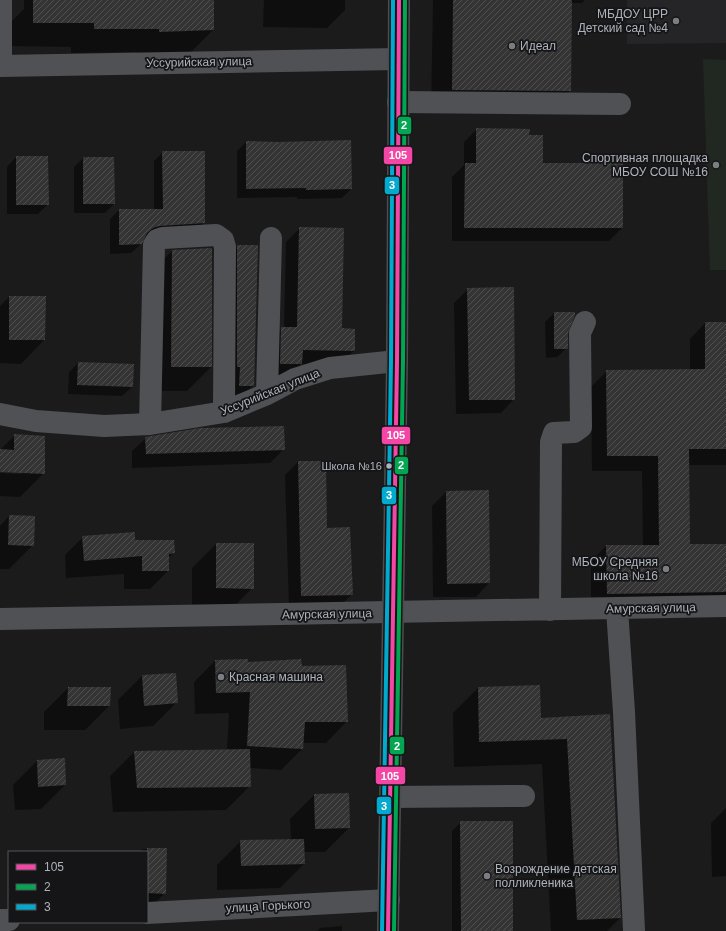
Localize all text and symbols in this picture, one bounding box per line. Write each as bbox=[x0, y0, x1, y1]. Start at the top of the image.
place label: МБДОУ ЦРР Детский сад №4 bbox=[578, 7, 668, 35]
marker: МБДОУ ЦРР Детский сад №4 bbox=[671, 16, 681, 26]
place label: Идеал bbox=[520, 39, 556, 53]
marker: Идеал bbox=[507, 41, 517, 51]
street label: Уссурийская улица bbox=[146, 54, 252, 70]
line badge: 2 bbox=[397, 116, 412, 135]
text: 2 bbox=[401, 119, 407, 131]
line badge: 105 bbox=[383, 146, 413, 165]
text: 105 bbox=[389, 149, 407, 161]
place label: Спортивная площадка МБОУ СОШ №16 bbox=[582, 151, 708, 179]
marker: Спортивная площадка МБОУ СОШ №16 bbox=[711, 160, 721, 170]
line badge: 3 bbox=[384, 176, 400, 195]
text: 3 bbox=[389, 179, 395, 191]
street label: Уссурийская улица bbox=[218, 366, 322, 418]
line badge: 105 bbox=[381, 426, 411, 445]
text: 105 bbox=[387, 429, 405, 441]
line badge: 2 bbox=[394, 456, 409, 475]
text: 2 bbox=[398, 459, 404, 471]
place label: Школа №16 bbox=[321, 460, 382, 472]
marker: Школа №16 bbox=[384, 461, 394, 471]
line badge: 3 bbox=[381, 486, 397, 505]
text: 3 bbox=[386, 489, 392, 501]
place label: МБОУ Средняя школа №16 bbox=[572, 555, 658, 583]
marker: МБОУ Средняя школа №16 bbox=[661, 564, 671, 574]
street label: Амурская улица bbox=[606, 600, 696, 616]
street label: Амурская улица bbox=[282, 606, 372, 622]
place label: Красная машина bbox=[229, 670, 323, 684]
marker: Красная машина bbox=[216, 672, 226, 682]
line badge: 2 bbox=[389, 736, 405, 755]
text: 2 bbox=[394, 740, 400, 752]
line badge: 105 bbox=[375, 766, 406, 785]
text: 105 bbox=[381, 770, 399, 782]
line badge: 3 bbox=[376, 796, 392, 815]
text: 3 bbox=[381, 800, 387, 812]
legend bbox=[8, 851, 148, 923]
text: 105 bbox=[44, 860, 64, 874]
place label: Возрождение детская полликленика bbox=[495, 862, 617, 890]
marker: Возрождение детская полликленика bbox=[482, 871, 492, 881]
text: 2 bbox=[44, 880, 51, 894]
street label: улица Горького bbox=[225, 897, 311, 915]
text: 3 bbox=[44, 900, 51, 914]

